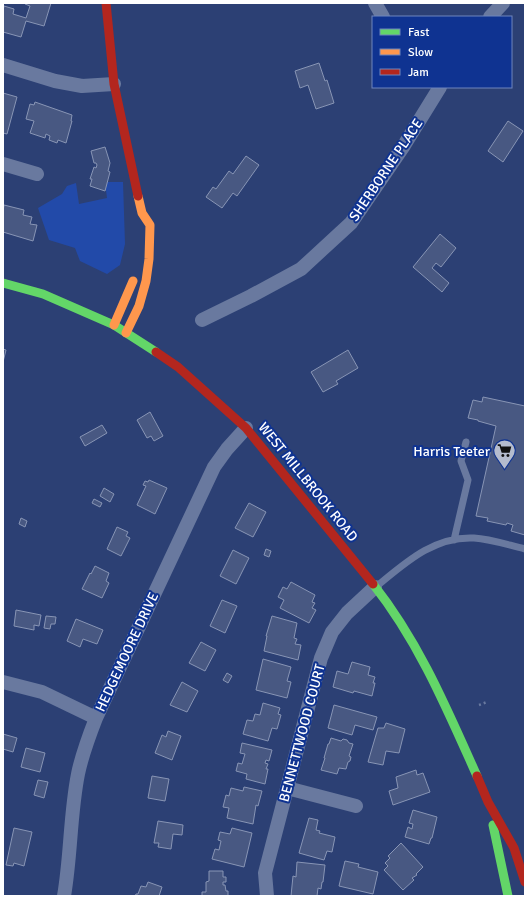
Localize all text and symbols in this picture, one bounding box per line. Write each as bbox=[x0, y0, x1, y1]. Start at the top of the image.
legend bbox=[372, 16, 512, 88]
text: Fast bbox=[408, 25, 429, 40]
text: Slow bbox=[408, 45, 433, 60]
text: Jam bbox=[408, 65, 429, 80]
street label: SHERBORNE PLACE bbox=[345, 115, 427, 224]
street label: WEST MILLBROOK ROAD bbox=[255, 419, 361, 545]
supermarket icon: Harris Teeter bbox=[492, 438, 518, 471]
place label: Harris Teeter bbox=[413, 443, 491, 460]
street label: HEDGEMOORE DRIVE bbox=[92, 589, 162, 715]
street label: BENNETTWOOD COURT bbox=[275, 662, 329, 804]

